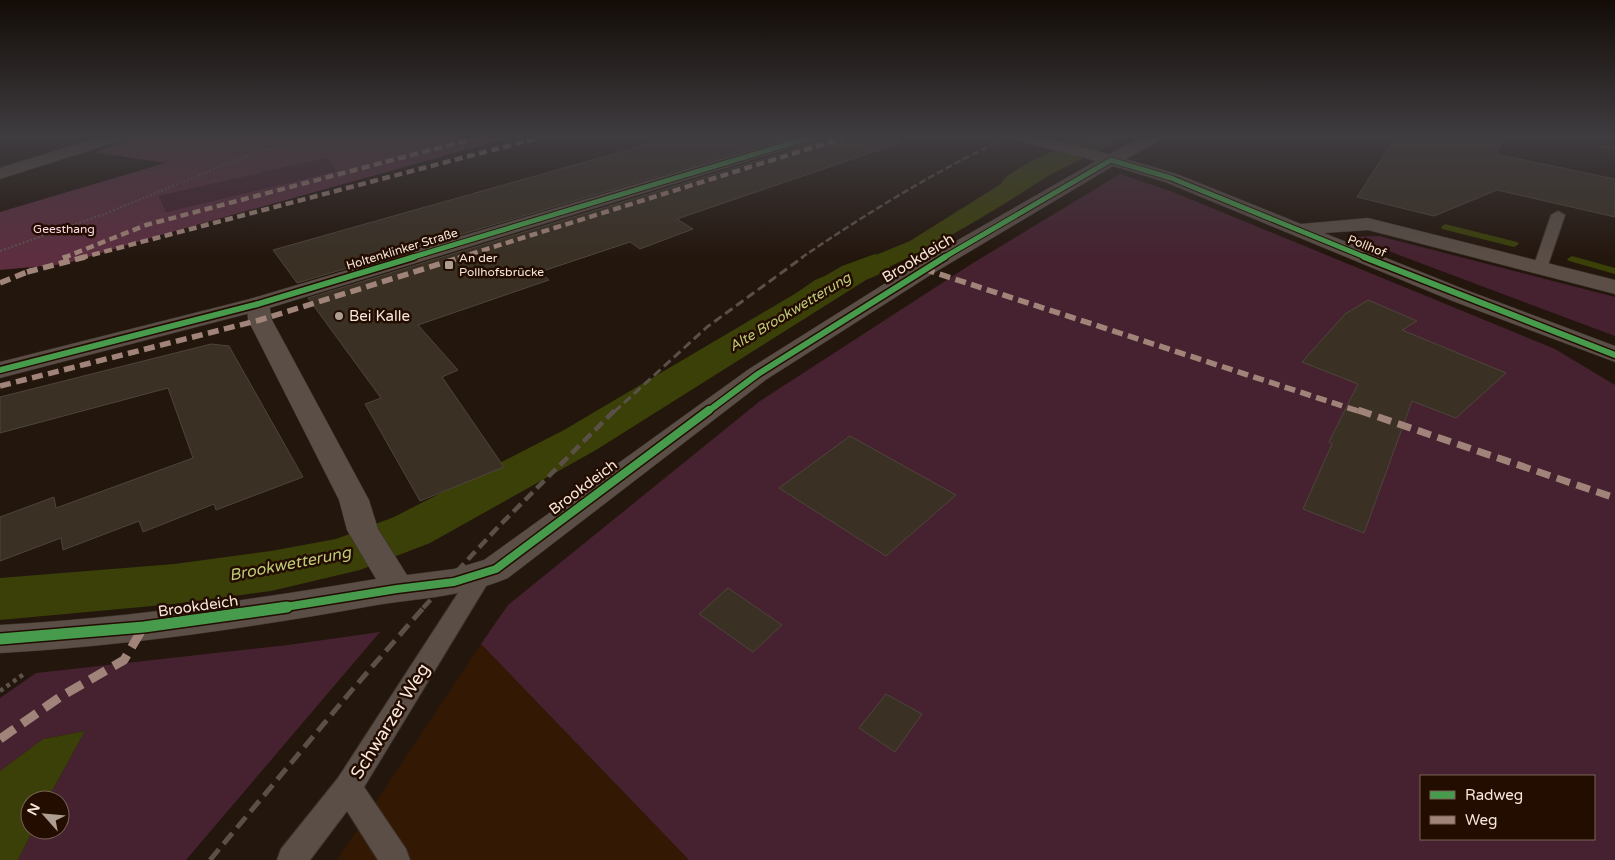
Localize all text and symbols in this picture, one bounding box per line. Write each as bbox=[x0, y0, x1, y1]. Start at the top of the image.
park label: Geesthang bbox=[33, 222, 95, 236]
street label: Holtenklinker Straße bbox=[345, 225, 460, 273]
street label: Brookdeich bbox=[879, 229, 957, 287]
street label: Pollhof bbox=[1346, 232, 1389, 260]
place label: An der Pollhofsbrücke bbox=[459, 251, 544, 279]
marker: An der Pollhofsbrücke bbox=[443, 259, 455, 271]
water label: Alte Brookwetterung bbox=[726, 268, 855, 355]
place label: Bei Kalle bbox=[349, 307, 410, 325]
marker: Bei Kalle bbox=[333, 310, 345, 322]
street label: Brookdeich bbox=[545, 455, 621, 519]
water label: Brookwetterung bbox=[227, 542, 353, 586]
street label: Brookdeich bbox=[157, 591, 239, 621]
street label: Schwarzer Weg bbox=[346, 659, 434, 783]
legend bbox=[1420, 775, 1595, 840]
text: Radweg bbox=[1465, 786, 1523, 804]
north arrow bbox=[20, 790, 70, 840]
text: N bbox=[24, 800, 44, 818]
text: Weg bbox=[1465, 811, 1497, 829]

